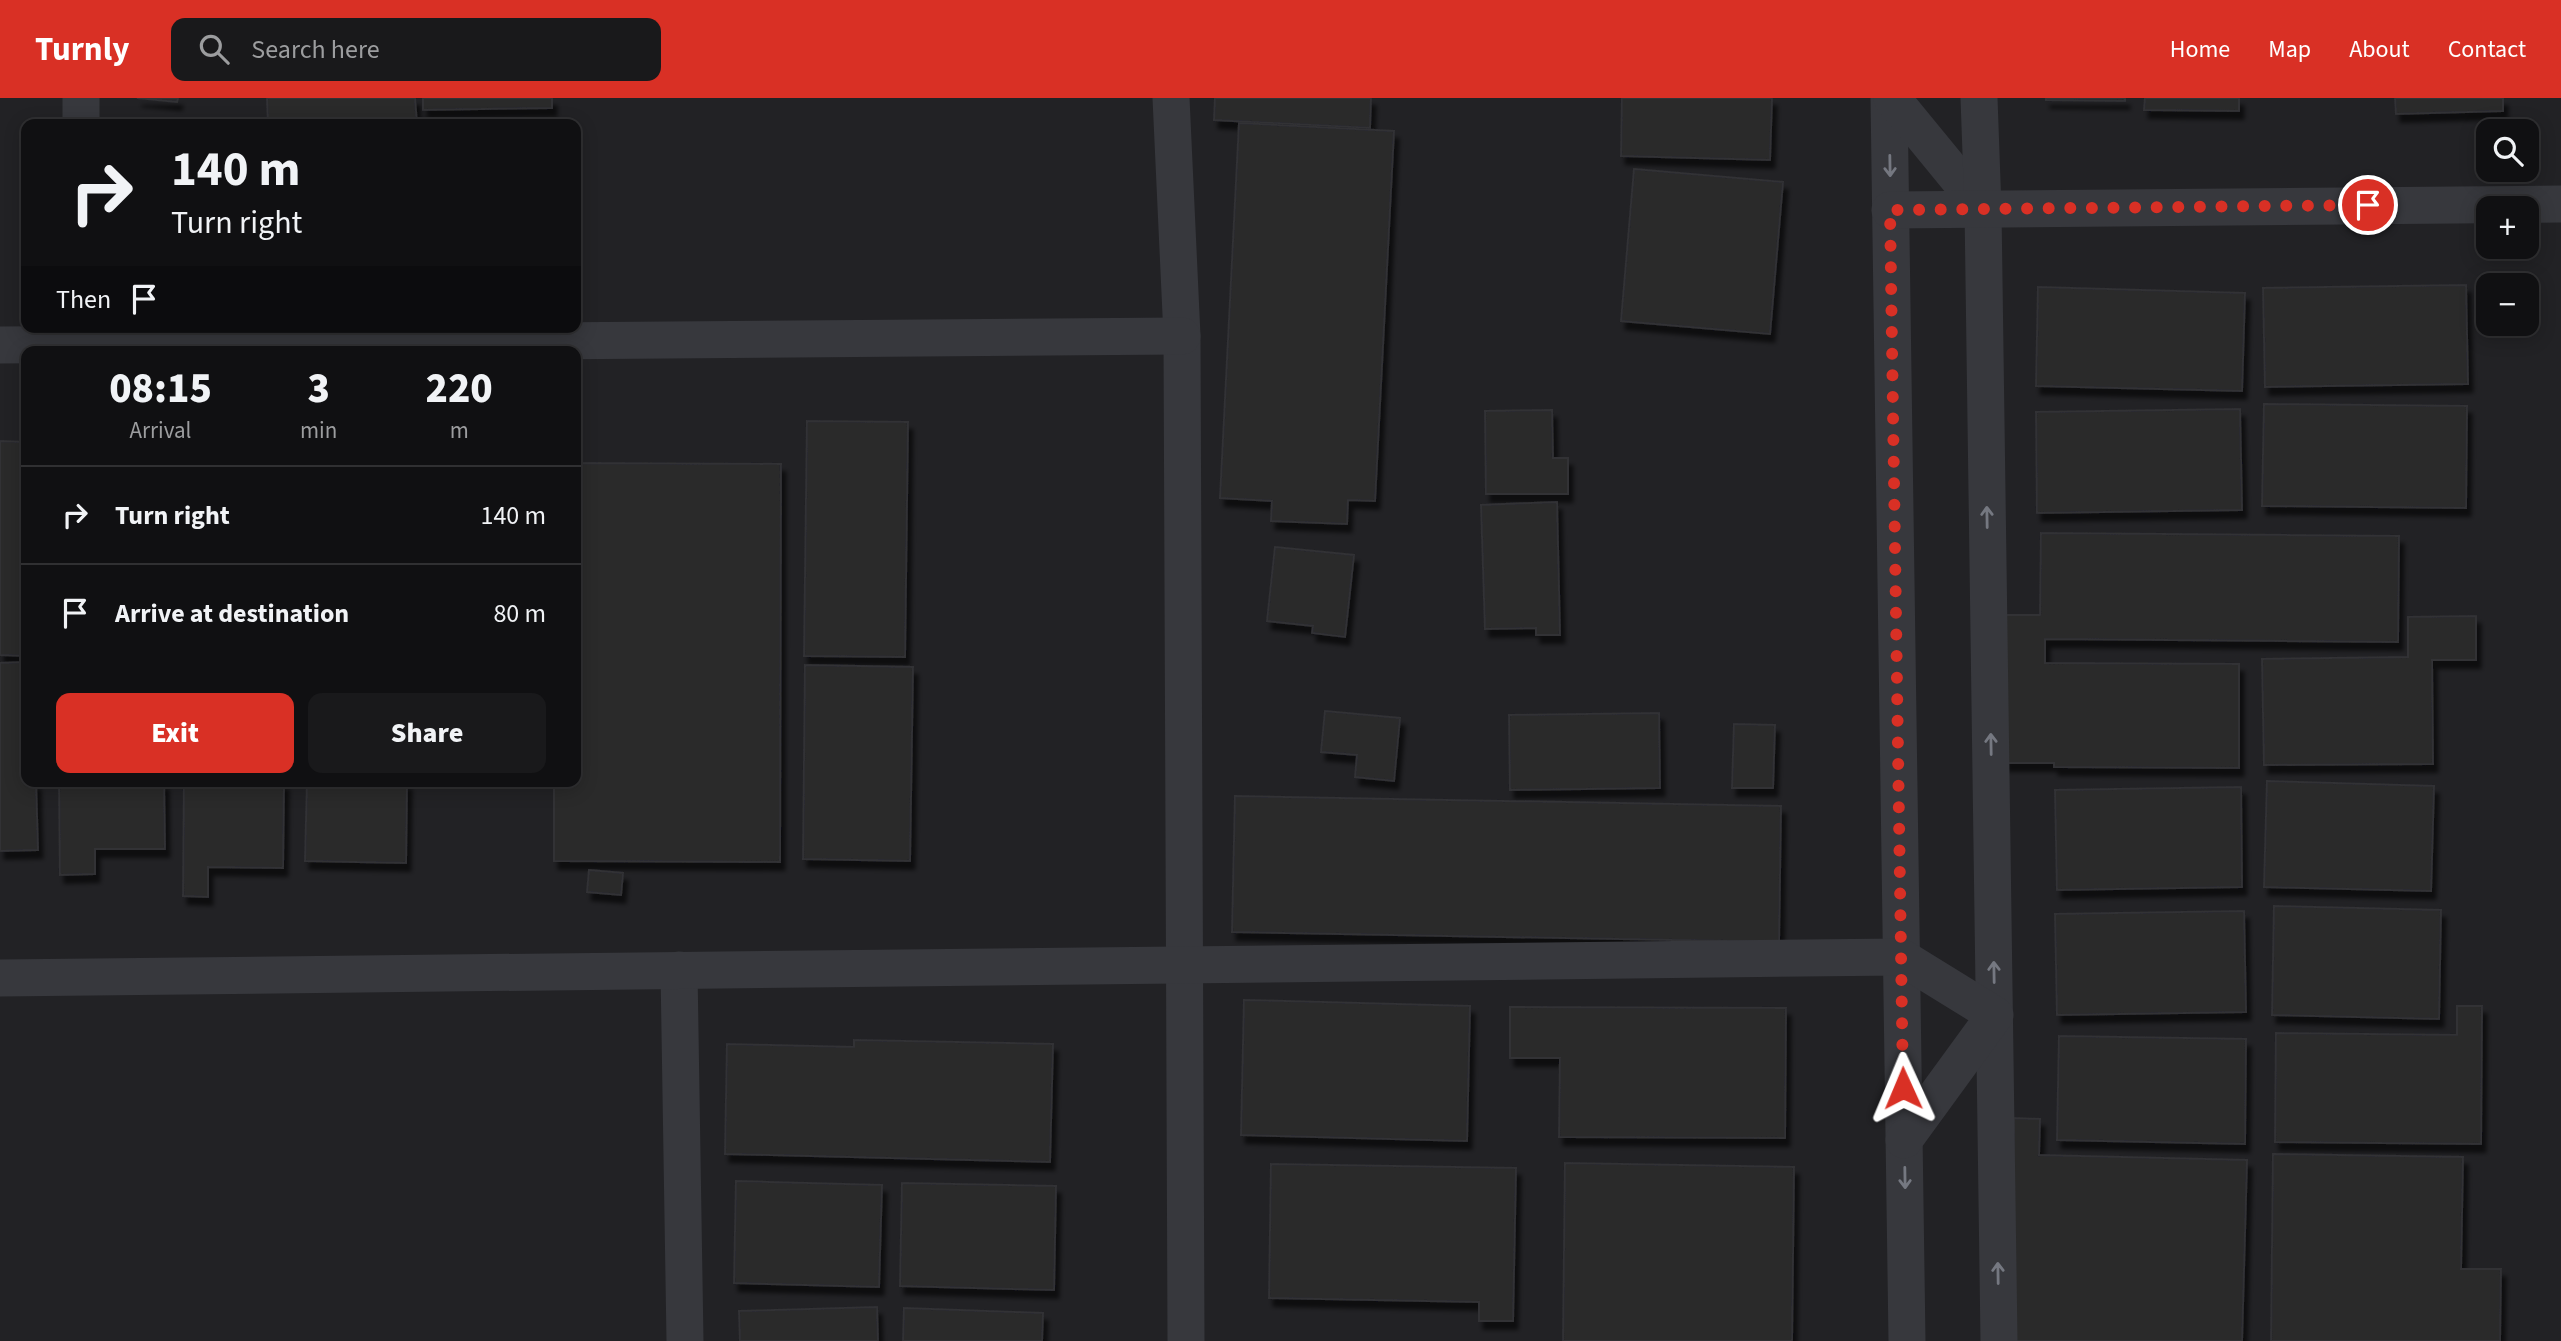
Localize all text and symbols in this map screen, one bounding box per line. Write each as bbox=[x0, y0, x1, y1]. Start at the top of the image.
search box bbox=[171, 18, 661, 81]
text: Turnly bbox=[35, 26, 129, 73]
icon: search bbox=[195, 30, 233, 68]
text: Search here bbox=[251, 31, 380, 68]
text: Home bbox=[2170, 32, 2230, 67]
text: Map bbox=[2268, 32, 2311, 67]
text: About bbox=[2349, 32, 2410, 67]
text: Contact bbox=[2448, 32, 2526, 67]
map controls bbox=[2476, 119, 2539, 336]
button: search bbox=[2476, 119, 2539, 182]
text: 140 m bbox=[171, 135, 300, 205]
icon: right bbox=[56, 147, 147, 238]
one-way arrow bbox=[1883, 154, 1896, 177]
pin bbox=[2338, 175, 2398, 235]
icon: arrive bbox=[2349, 186, 2387, 224]
button: + bbox=[2476, 196, 2539, 259]
text: Turn right bbox=[171, 200, 302, 246]
button: − bbox=[2476, 273, 2539, 336]
icon: arrive bbox=[125, 280, 163, 318]
text: Then bbox=[56, 281, 111, 318]
text: 08:15 bbox=[109, 359, 212, 419]
text: 3 bbox=[307, 359, 330, 419]
text: 220 bbox=[426, 359, 493, 419]
text: Arrival bbox=[130, 414, 191, 447]
text: min bbox=[300, 414, 337, 447]
text: m bbox=[450, 414, 469, 447]
icon: right bbox=[56, 496, 94, 534]
text: Turn right bbox=[115, 497, 230, 534]
text: 140 m bbox=[480, 497, 546, 534]
one-way arrow bbox=[1981, 506, 1994, 529]
icon: arrive bbox=[56, 594, 94, 632]
text: Arrive at destination bbox=[115, 595, 349, 632]
text: 80 m bbox=[493, 595, 546, 632]
button: Exit bbox=[56, 693, 294, 773]
button: Share bbox=[308, 693, 546, 773]
one-way arrow bbox=[1984, 733, 1998, 756]
one-way arrow bbox=[1987, 961, 2001, 984]
position arrow bbox=[1866, 1051, 1940, 1125]
one-way arrow bbox=[1898, 1166, 1912, 1189]
one-way arrow bbox=[1992, 1262, 2005, 1285]

